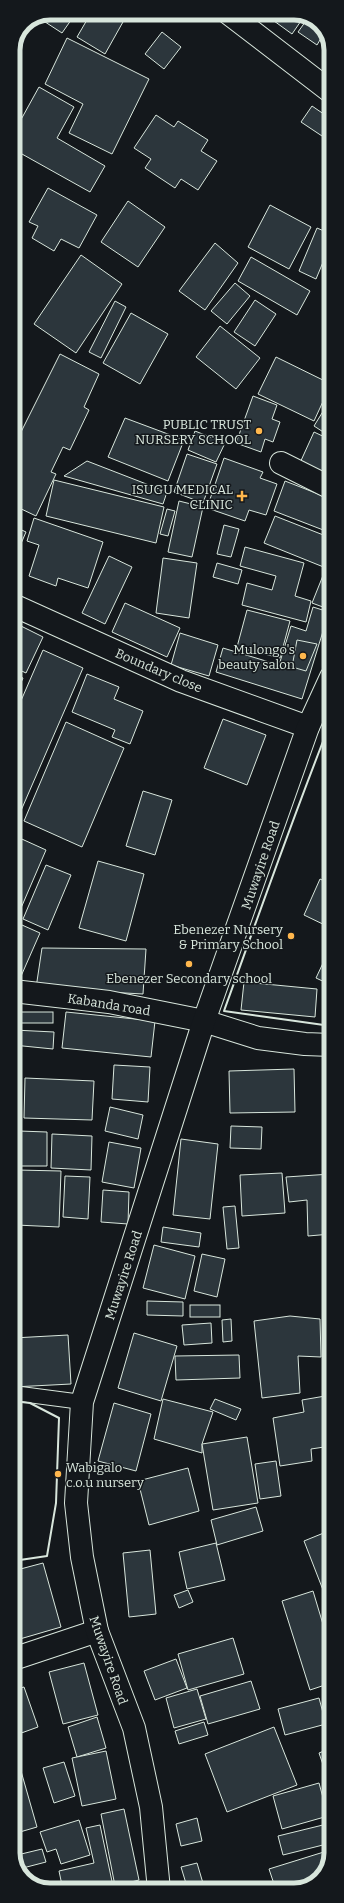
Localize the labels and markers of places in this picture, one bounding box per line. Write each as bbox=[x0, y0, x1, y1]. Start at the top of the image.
place label: PUBLIC TRUST NURSERY SCHOOL bbox=[135, 417, 251, 447]
marker: PUBLIC TRUST NURSERY SCHOOL bbox=[254, 426, 264, 436]
place label: ISUGU MEDICAL CLINIC bbox=[132, 482, 233, 512]
marker: ISUGU MEDICAL CLINIC bbox=[236, 490, 248, 502]
place label: Mulongo's beauty salon bbox=[218, 642, 296, 672]
marker: Mulongo's beauty salon bbox=[298, 651, 308, 661]
place label: Ebenezer Nursery & Primary School bbox=[173, 922, 283, 952]
marker: Ebenezer Nursery & Primary School bbox=[286, 931, 296, 941]
marker: Ebenezer Secondary school bbox=[184, 959, 194, 969]
place label: Ebenezer Secondary school bbox=[106, 971, 272, 986]
place label: Wabigalo c.o.u nursery bbox=[66, 1460, 144, 1490]
marker: Wabigalo c.o.u nursery bbox=[53, 1469, 63, 1479]

